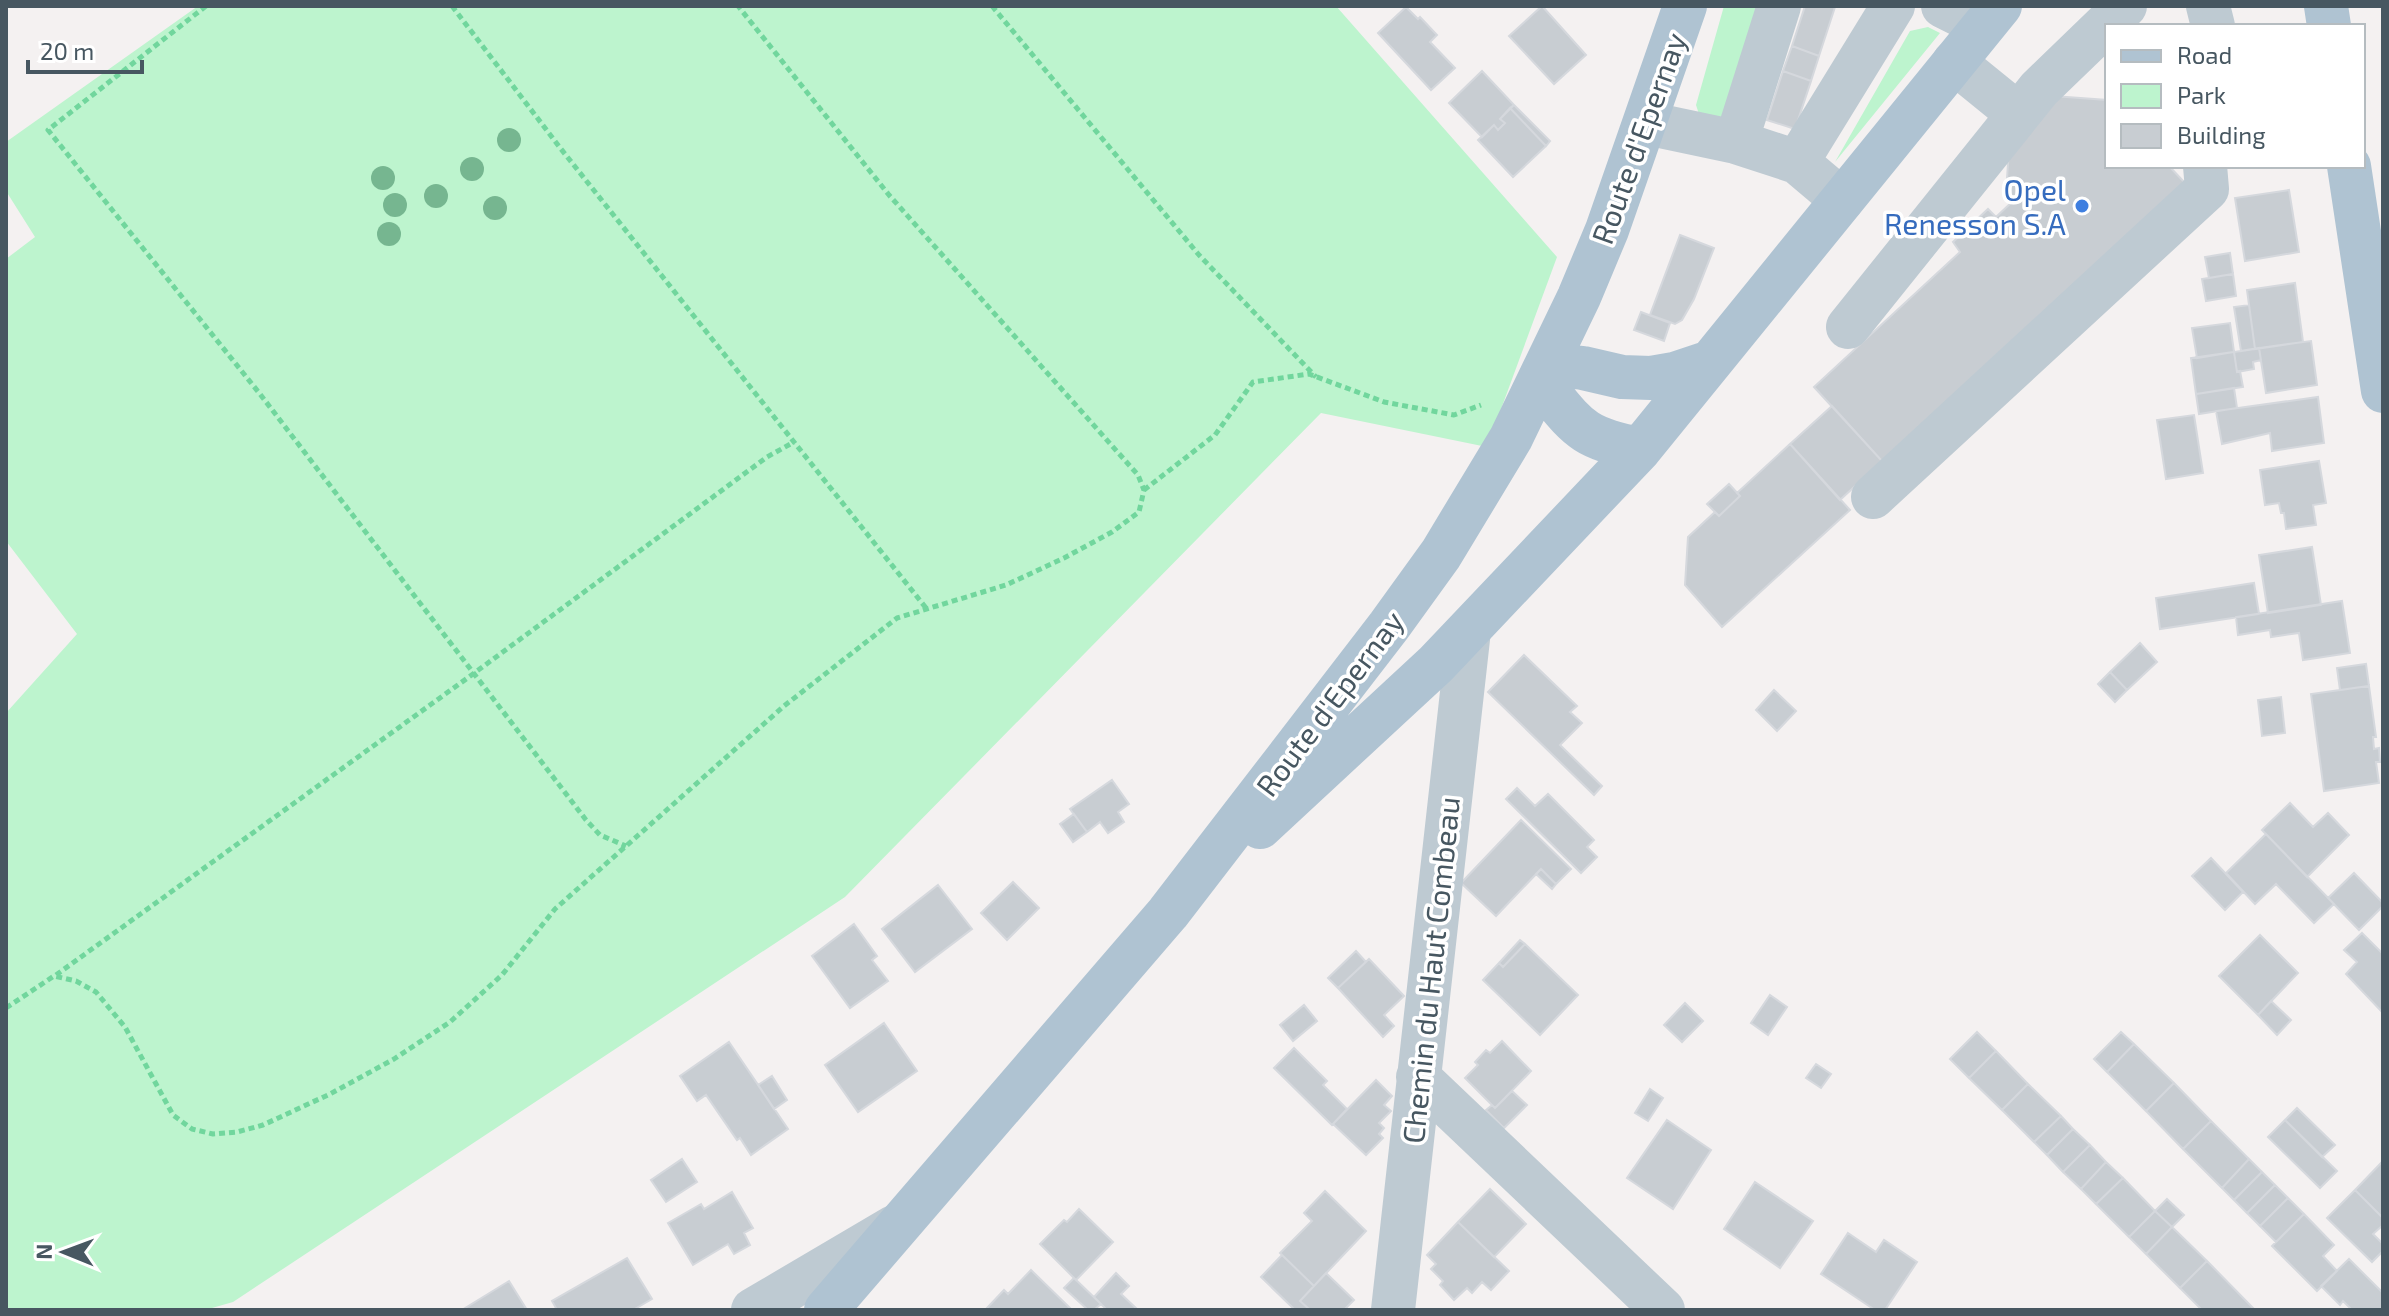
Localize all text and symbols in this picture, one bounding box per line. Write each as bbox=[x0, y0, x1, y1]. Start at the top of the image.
scale bar bbox=[28, 24, 142, 74]
legend bbox=[2105, 24, 2365, 168]
street label: Route d'Epernay bbox=[1583, 27, 1693, 249]
text: 20 m bbox=[40, 36, 94, 65]
text: Road bbox=[2177, 40, 2232, 69]
text: Park bbox=[2177, 80, 2226, 109]
text: Building bbox=[2177, 120, 2266, 149]
place label: Opel Renesson S.A bbox=[1884, 171, 2066, 241]
marker: Opel Renesson S.A bbox=[2073, 197, 2091, 215]
street label: Route d'Epernay bbox=[1248, 603, 1410, 803]
street label: Chemin du Haut Combeau bbox=[1394, 795, 1466, 1145]
north arrow bbox=[24, 1212, 104, 1292]
text: N bbox=[30, 1243, 56, 1260]

